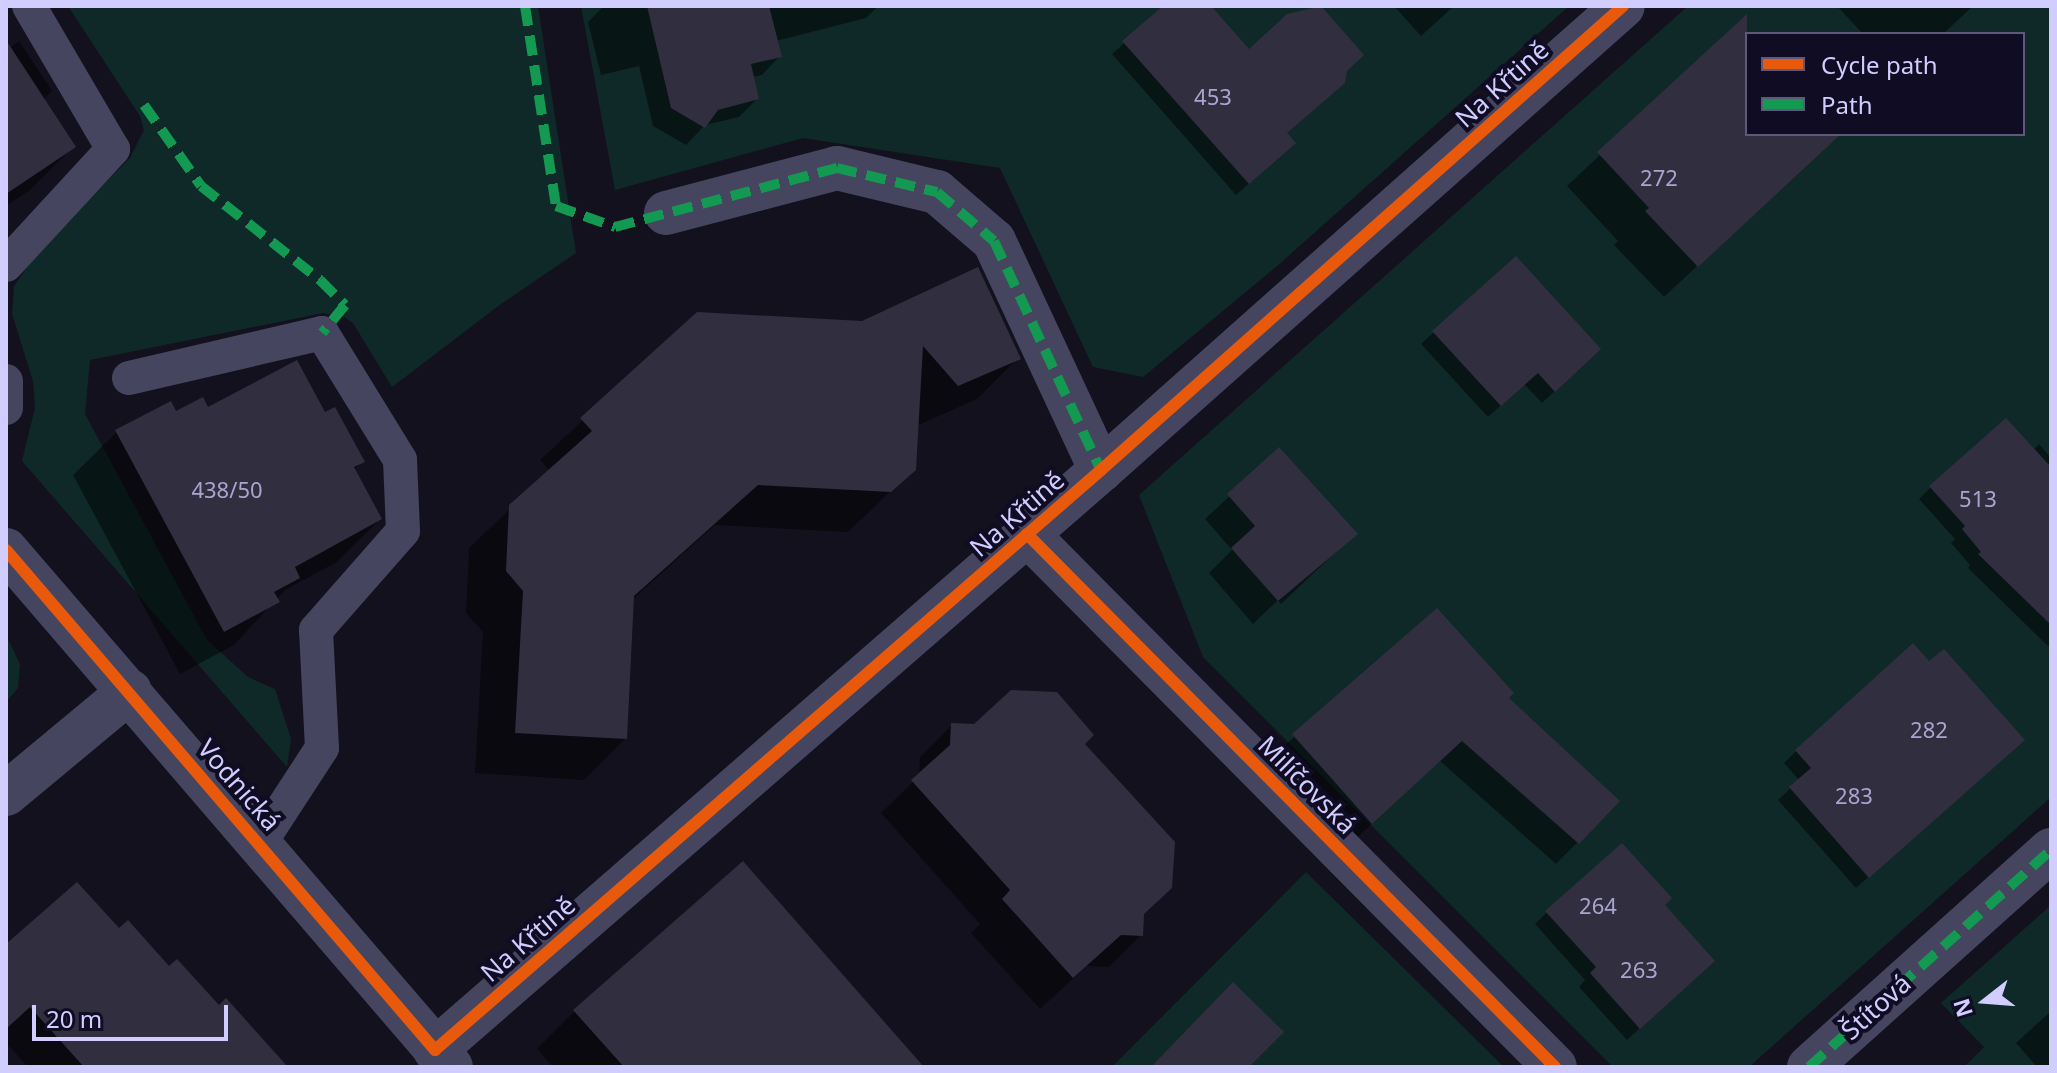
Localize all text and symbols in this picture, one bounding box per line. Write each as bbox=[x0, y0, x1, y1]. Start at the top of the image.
legend bbox=[1745, 32, 2025, 136]
street label: Na Křtině bbox=[1449, 34, 1555, 134]
text: Cycle path bbox=[1821, 48, 1938, 81]
house number: 453 bbox=[1194, 84, 1232, 110]
text: Path bbox=[1821, 88, 1872, 121]
house number: 272 bbox=[1640, 165, 1678, 191]
street label: Na Křtině bbox=[963, 465, 1071, 563]
house number: 438/50 bbox=[191, 477, 263, 503]
house number: 513 bbox=[1959, 486, 1997, 512]
house number: 282 bbox=[1910, 717, 1948, 743]
street label: Milíčovská bbox=[1252, 730, 1362, 840]
street label: Vodnická bbox=[191, 733, 287, 837]
house number: 283 bbox=[1835, 783, 1873, 809]
street label: Na Křtině bbox=[474, 890, 582, 988]
house number: 264 bbox=[1579, 893, 1617, 919]
house number: 263 bbox=[1620, 957, 1658, 983]
north arrow bbox=[1945, 961, 2025, 1041]
street label: Štítová bbox=[1835, 968, 1917, 1046]
scale bar bbox=[36, 989, 232, 1039]
text: N bbox=[1945, 995, 1979, 1021]
text: 20 m bbox=[46, 1002, 102, 1035]

